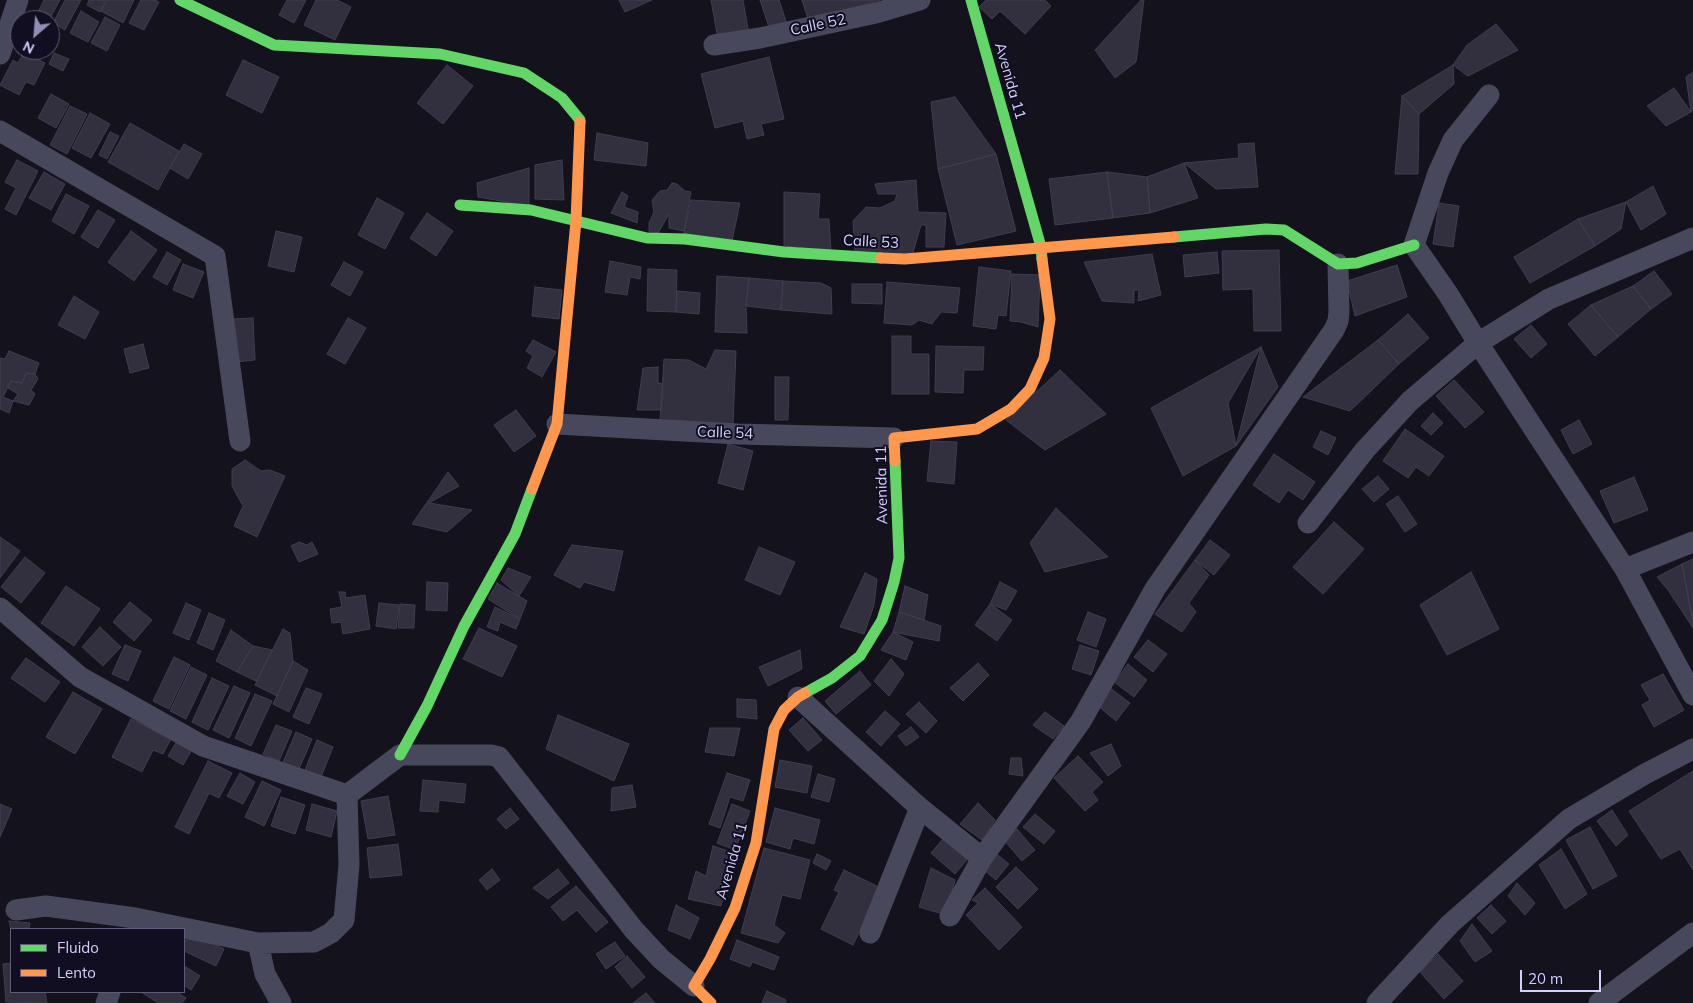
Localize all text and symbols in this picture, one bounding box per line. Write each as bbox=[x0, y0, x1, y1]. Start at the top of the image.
north arrow bbox=[10, 10, 60, 60]
street label: Calle 52 bbox=[789, 10, 847, 40]
text: N bbox=[20, 37, 37, 58]
street label: Avenida 11 bbox=[990, 41, 1030, 121]
street label: Calle 53 bbox=[842, 232, 900, 252]
street label: Calle 54 bbox=[697, 423, 753, 443]
street label: Avenida 11 bbox=[872, 445, 892, 525]
street label: Avenida 11 bbox=[712, 821, 752, 901]
legend bbox=[10, 928, 185, 993]
text: Fluido bbox=[57, 938, 99, 957]
scale bar bbox=[1523, 960, 1604, 992]
text: Lento bbox=[57, 963, 96, 982]
text: 20 m bbox=[1528, 969, 1563, 988]

